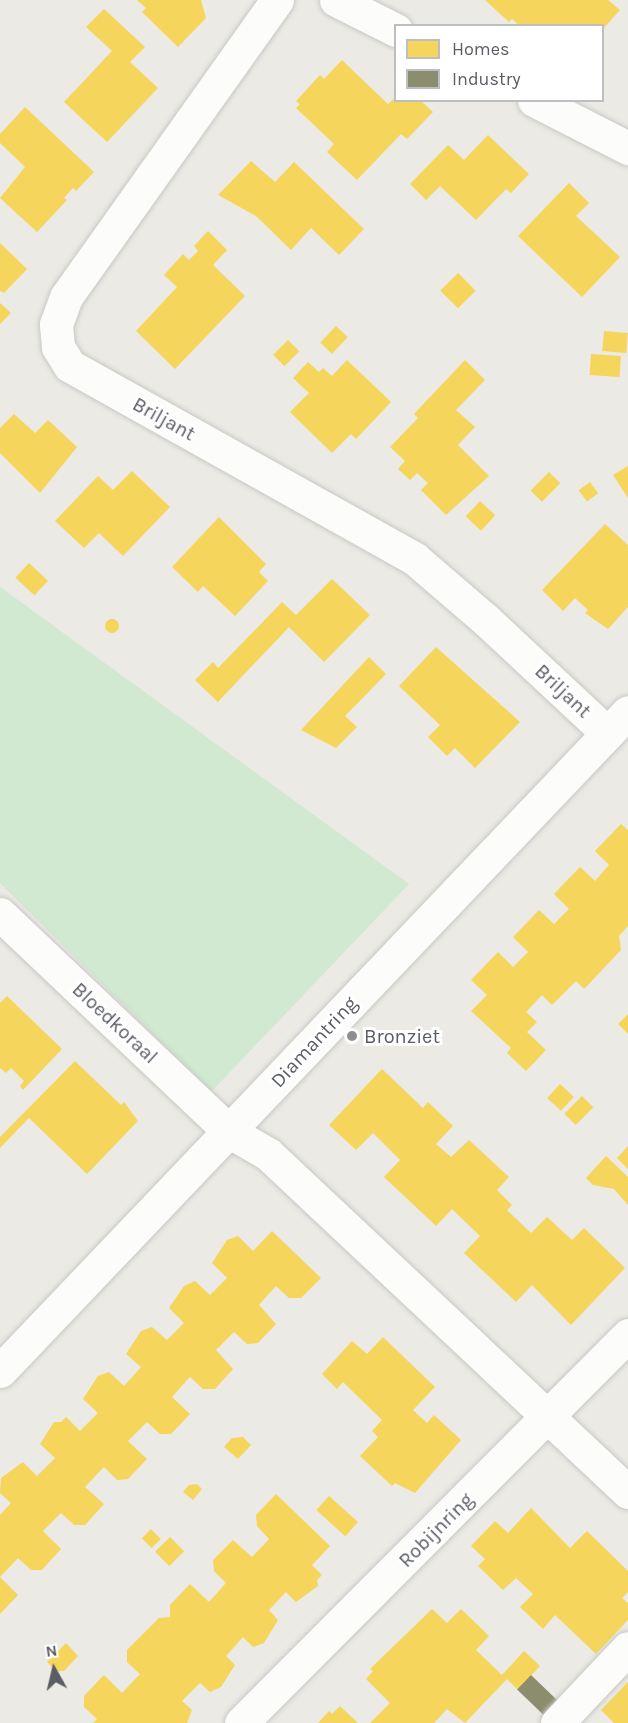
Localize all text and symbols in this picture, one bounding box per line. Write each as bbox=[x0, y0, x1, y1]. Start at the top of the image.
legend bbox=[394, 24, 604, 102]
text: Homes bbox=[452, 38, 509, 60]
text: Industry bbox=[452, 68, 521, 90]
street label: Briljant bbox=[128, 392, 200, 446]
street label: Briljant bbox=[530, 659, 596, 723]
street label: Bloedkoraal bbox=[67, 977, 163, 1069]
street label: Diamantring bbox=[266, 991, 362, 1093]
place label: Bronziet bbox=[364, 1024, 440, 1048]
marker: Bronziet bbox=[345, 1029, 359, 1043]
street label: Robijnring bbox=[394, 1488, 478, 1572]
north arrow bbox=[24, 1639, 84, 1699]
text: N bbox=[44, 1640, 58, 1661]

